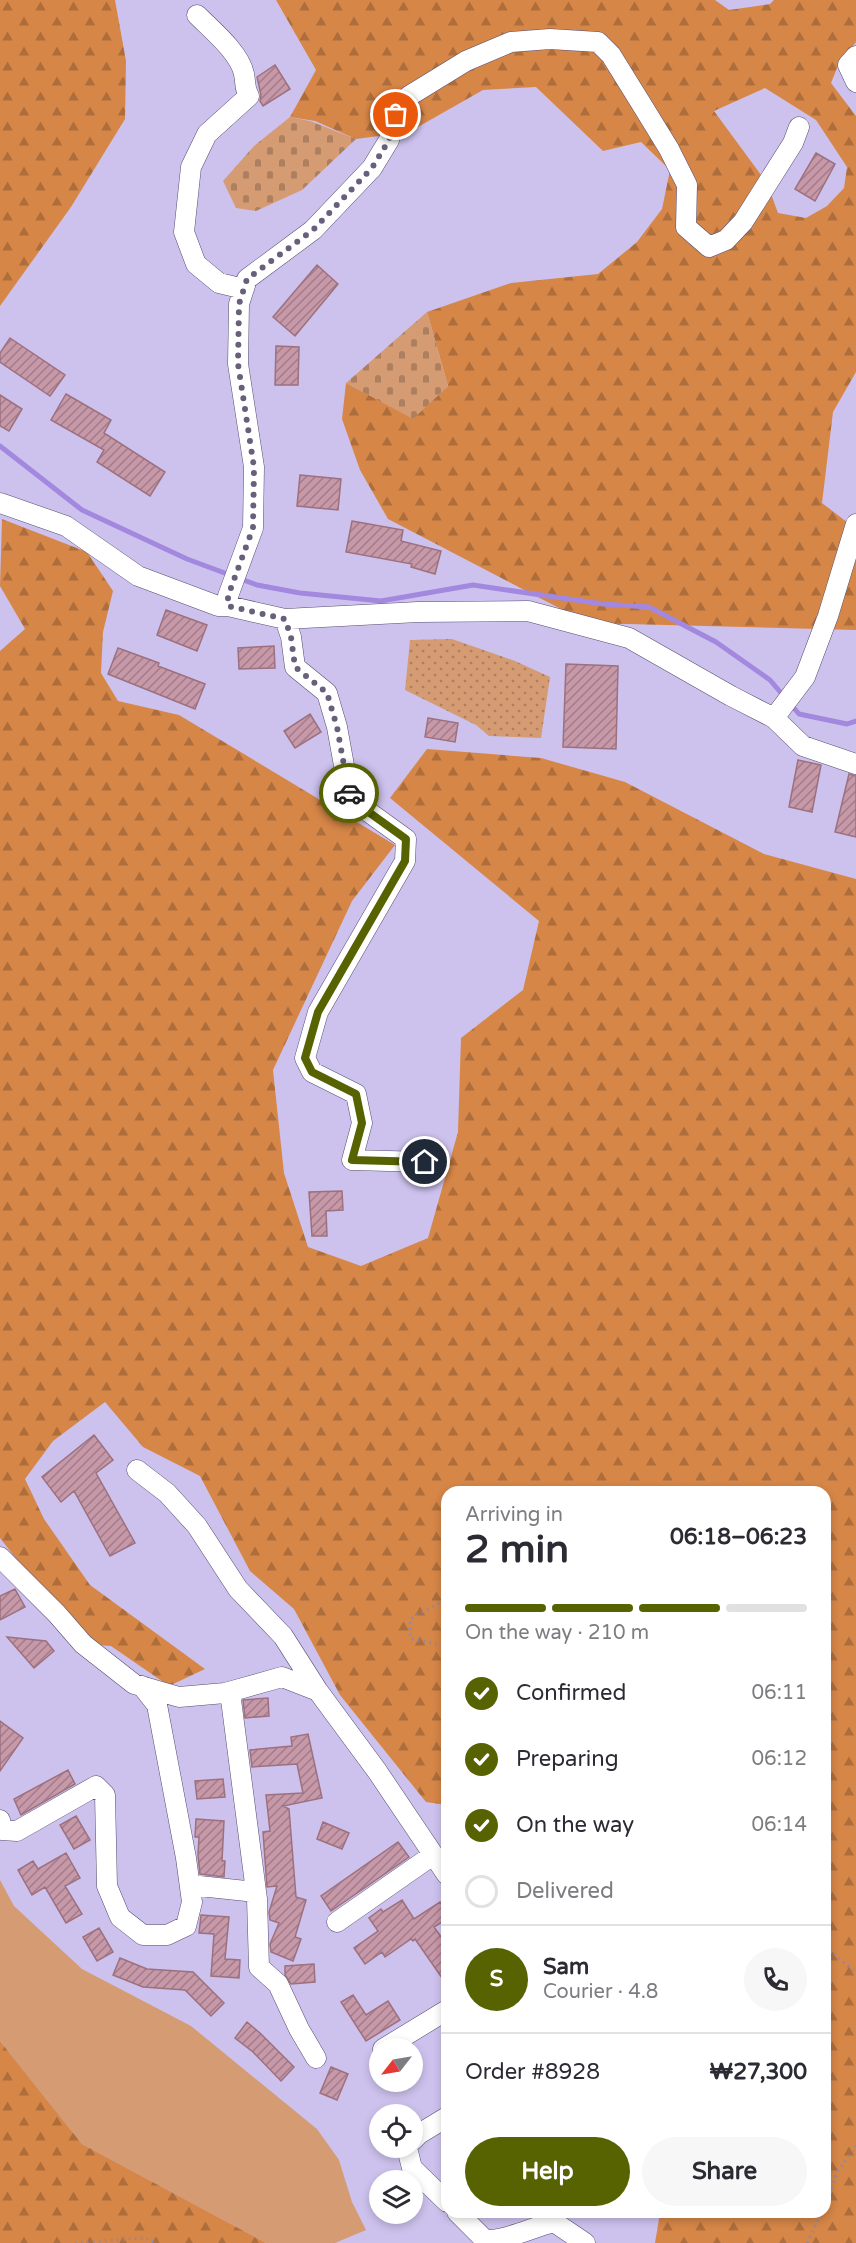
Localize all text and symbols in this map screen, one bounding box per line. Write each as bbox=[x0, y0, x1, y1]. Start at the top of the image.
pin bbox=[370, 89, 421, 140]
icon: bag bbox=[379, 98, 412, 131]
courier bbox=[319, 763, 379, 823]
icon: car bbox=[333, 777, 366, 810]
pin bbox=[399, 1136, 450, 1187]
icon: home bbox=[408, 1145, 441, 1178]
text: Arriving in bbox=[465, 1503, 563, 1527]
text: 06:18–06:23 bbox=[670, 1524, 807, 1550]
text: 2 min bbox=[465, 1526, 569, 1573]
text: On the way · 210 m bbox=[465, 1621, 649, 1645]
icon: check bbox=[465, 1677, 498, 1710]
text: Confirmed bbox=[516, 1680, 626, 1706]
text: 06:11 bbox=[752, 1681, 807, 1705]
icon: check bbox=[465, 1743, 498, 1776]
text: Preparing bbox=[516, 1746, 619, 1772]
text: 06:12 bbox=[752, 1747, 807, 1771]
icon: check bbox=[465, 1809, 498, 1842]
text: On the way bbox=[516, 1812, 634, 1838]
text: 06:14 bbox=[752, 1813, 807, 1837]
text: Delivered bbox=[516, 1878, 614, 1904]
button: phone bbox=[744, 1948, 807, 2011]
text: Sam bbox=[543, 1954, 589, 1980]
text: S bbox=[490, 1966, 503, 1992]
text: Courier · 4.8 bbox=[543, 1980, 658, 2004]
north arrow bbox=[369, 2038, 423, 2092]
map controls bbox=[369, 2038, 423, 2224]
text: Order #8928 bbox=[465, 2059, 600, 2085]
text: ₩27,300 bbox=[710, 2059, 807, 2085]
button: locate bbox=[369, 2104, 423, 2158]
button: Help bbox=[465, 2137, 630, 2206]
button: Share bbox=[642, 2137, 807, 2206]
button: layers bbox=[369, 2170, 423, 2224]

